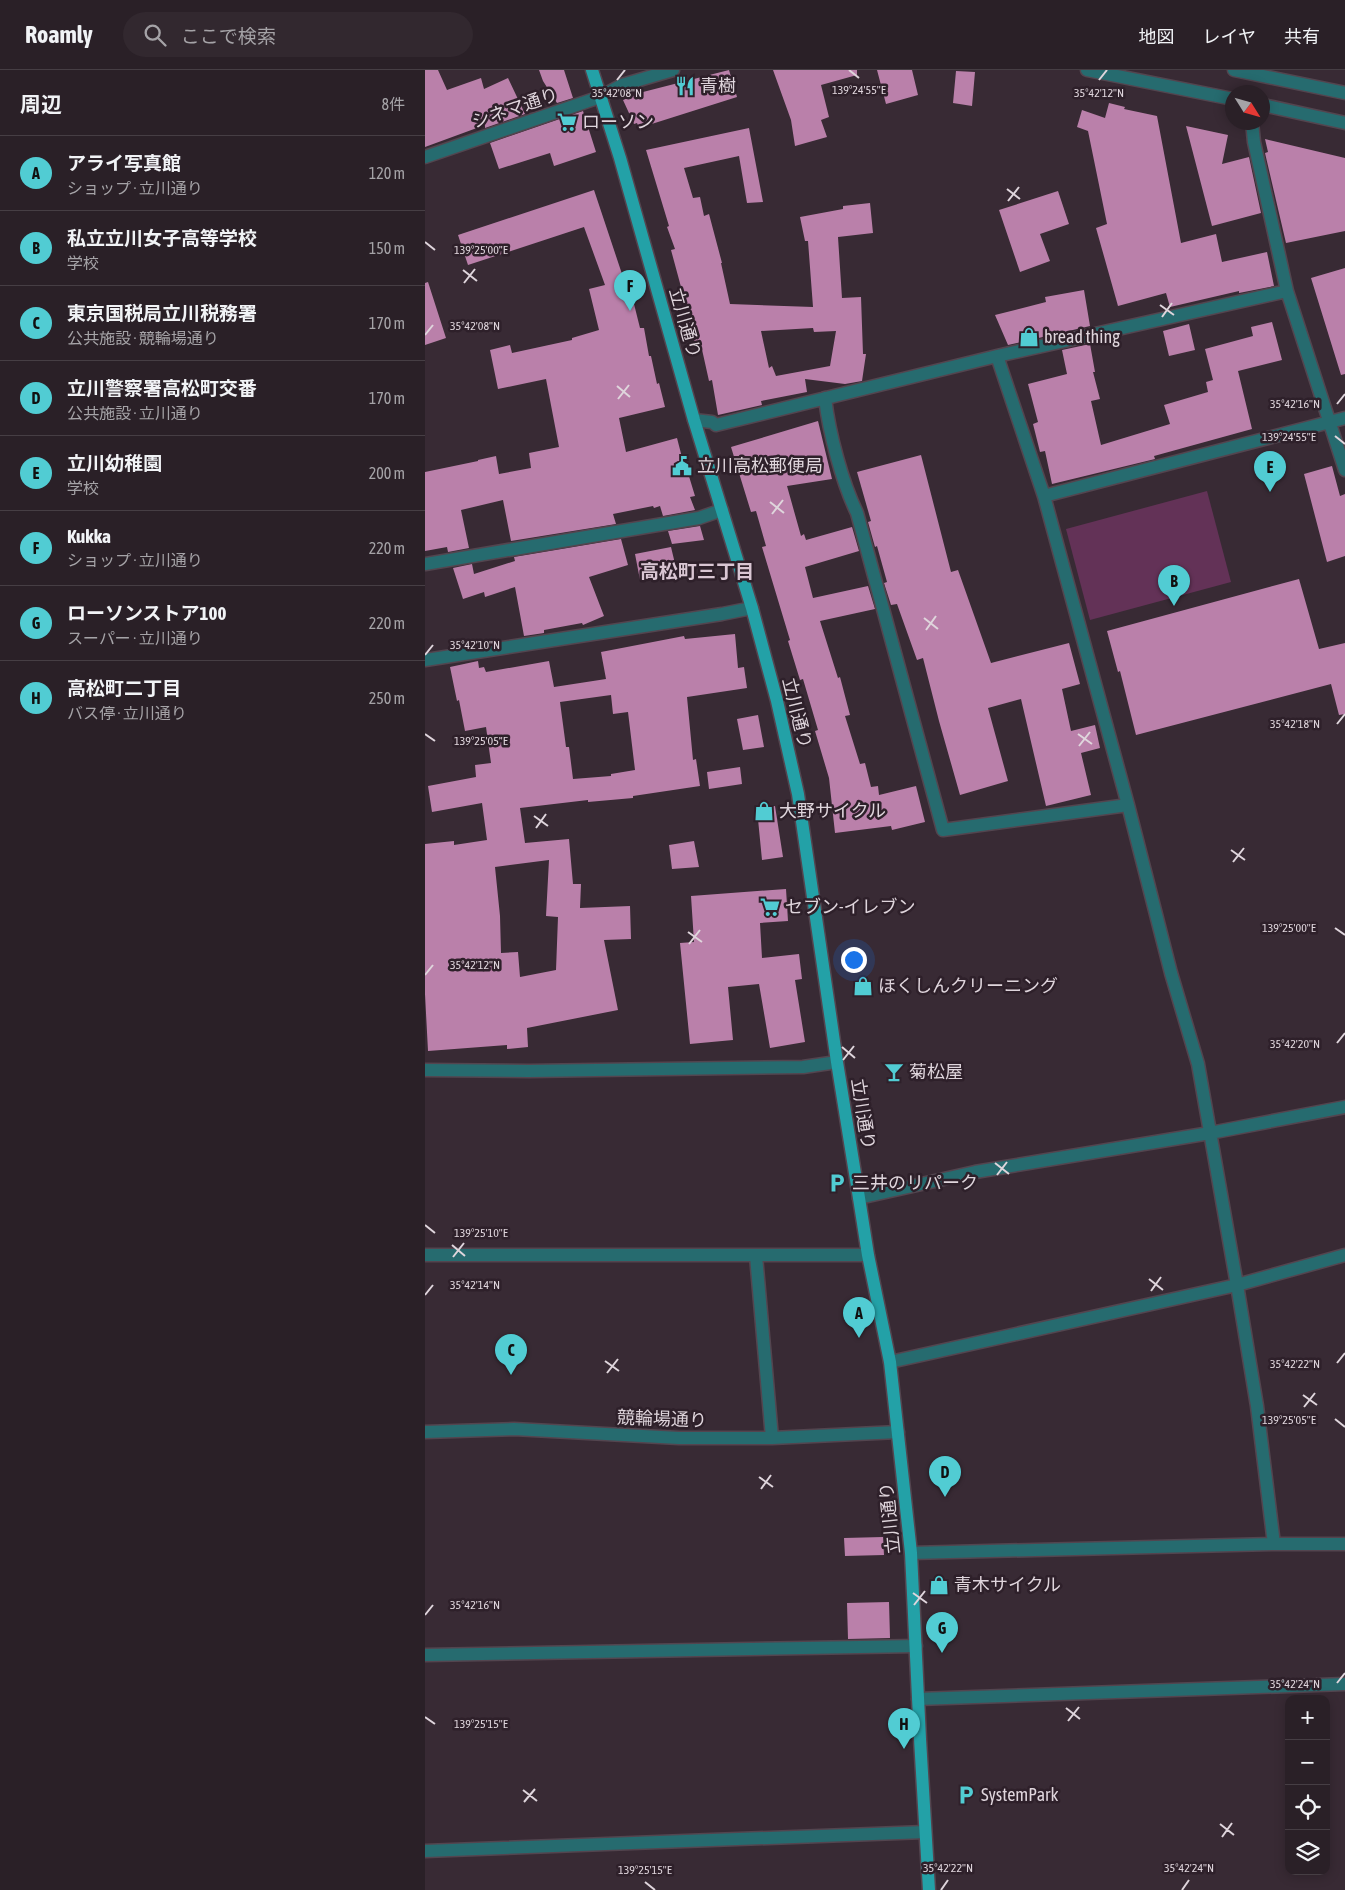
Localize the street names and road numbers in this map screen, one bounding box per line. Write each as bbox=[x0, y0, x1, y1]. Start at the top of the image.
street label: シネマ通り bbox=[469, 83, 561, 132]
street label: 立川通り bbox=[665, 285, 705, 360]
street label: 立川通り bbox=[779, 675, 816, 750]
street label: 立川通り bbox=[847, 1077, 879, 1151]
street label: 競輪場通り bbox=[617, 1406, 707, 1431]
street label: 立川通り bbox=[875, 1481, 904, 1555]

